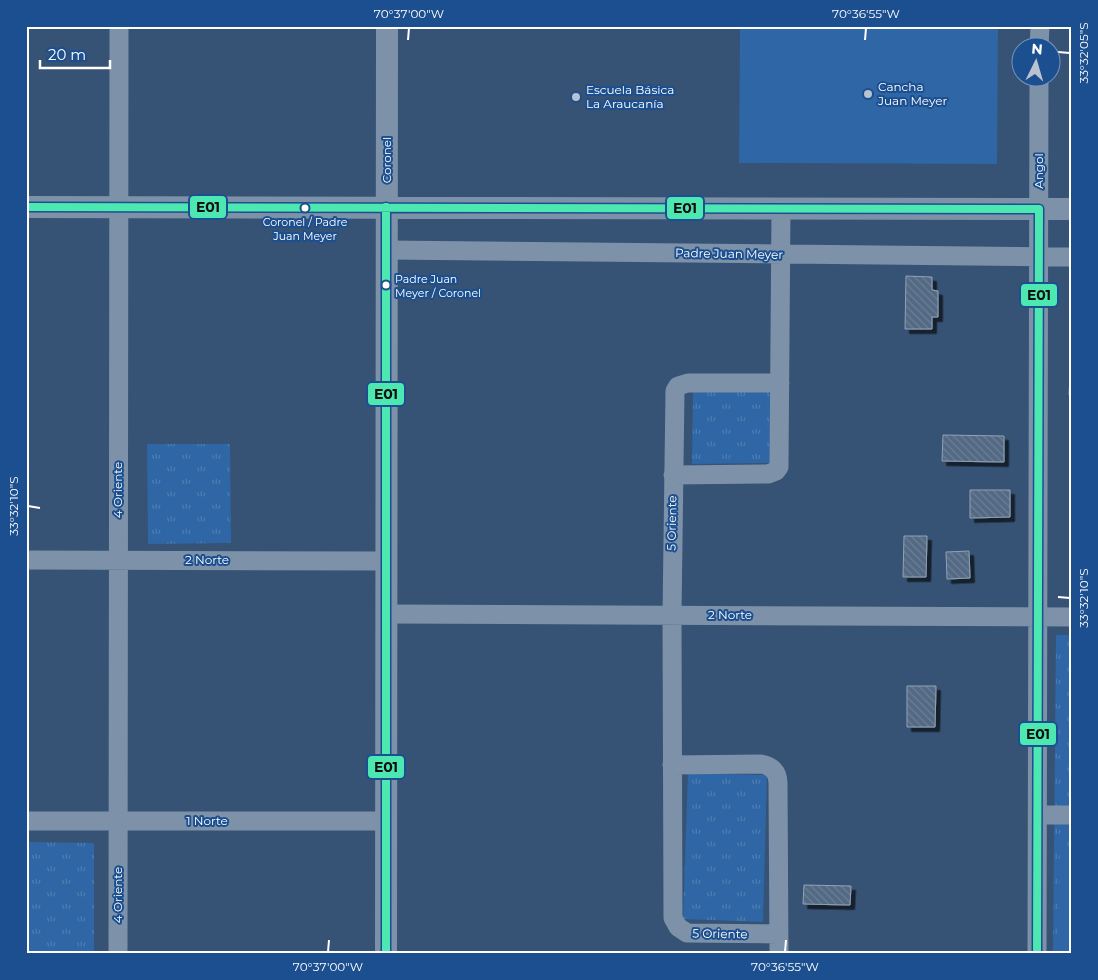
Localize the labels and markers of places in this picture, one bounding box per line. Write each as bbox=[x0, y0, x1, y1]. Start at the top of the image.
place label: Cancha Juan Meyer bbox=[877, 79, 948, 108]
place label: Escuela Básica La Araucanía bbox=[586, 82, 674, 111]
marker: Cancha Juan Meyer bbox=[862, 88, 874, 100]
marker: Escuela Básica La Araucanía bbox=[570, 91, 582, 103]
marker: Coronel / Padre Juan Meyer bbox=[300, 203, 310, 213]
place label: Coronel / Padre Juan Meyer bbox=[263, 215, 348, 243]
place label: Padre Juan Meyer / Coronel bbox=[395, 272, 481, 300]
marker: Padre Juan Meyer / Coronel bbox=[381, 280, 391, 290]

